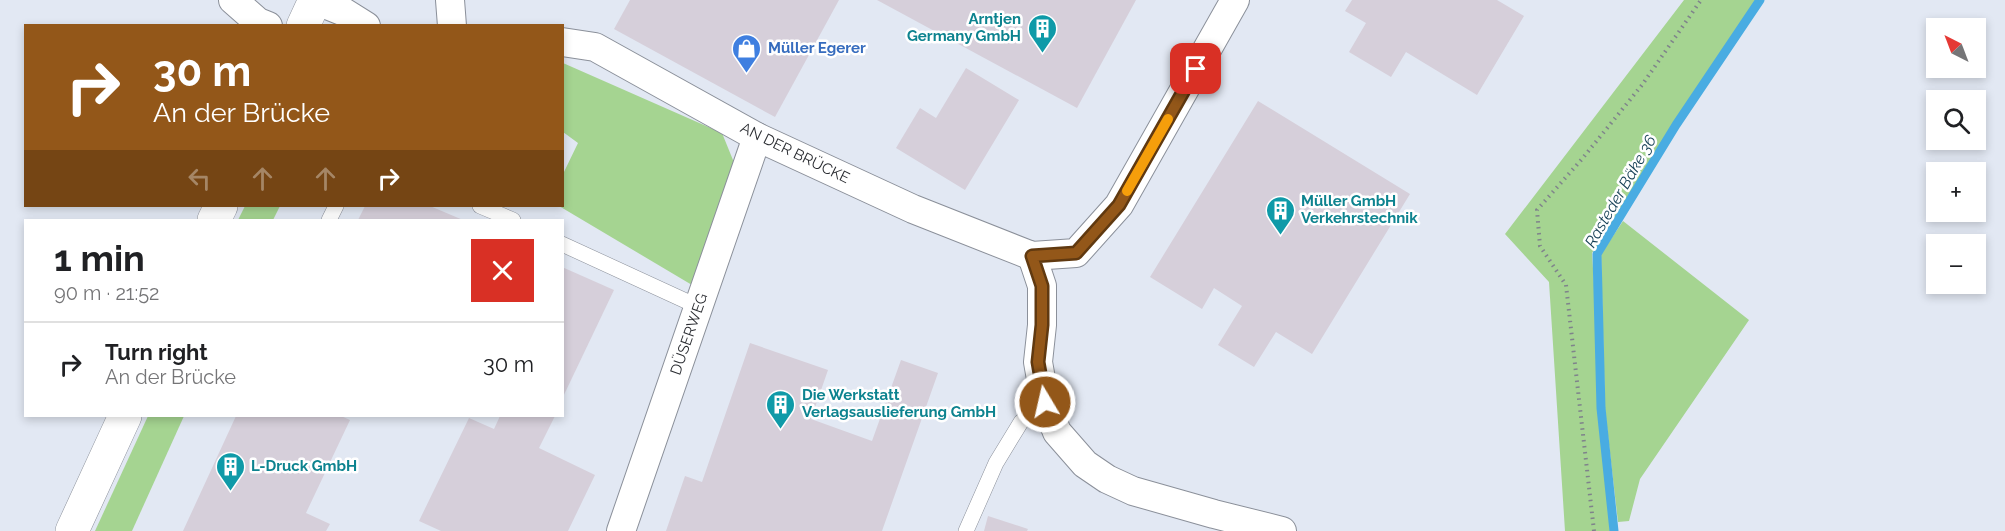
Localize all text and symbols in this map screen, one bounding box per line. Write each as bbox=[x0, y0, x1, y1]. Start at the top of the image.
place label: Arntjen Germany GmbH bbox=[907, 10, 1021, 45]
building icon: Arntjen Germany GmbH bbox=[1026, 12, 1058, 54]
north arrow bbox=[1926, 18, 1986, 78]
map controls bbox=[1926, 18, 1986, 294]
shop icon: Müller Egerer bbox=[731, 32, 763, 74]
place label: Müller Egerer bbox=[768, 39, 866, 57]
pin bbox=[1170, 43, 1221, 94]
text: 30 m bbox=[153, 47, 251, 96]
icon: right bbox=[54, 48, 132, 126]
icon: arrive bbox=[1179, 52, 1212, 85]
button: search bbox=[1926, 90, 1986, 150]
text: An der Brücke bbox=[153, 97, 330, 128]
street label: AN DER BRÜCKE bbox=[737, 118, 853, 187]
water label: Rasteder Bäke 36 bbox=[1581, 131, 1660, 251]
icon: left bbox=[183, 162, 216, 195]
icon: ahead bbox=[246, 162, 279, 195]
icon: ahead bbox=[309, 162, 342, 195]
icon: right bbox=[372, 162, 405, 195]
button: + bbox=[1926, 162, 1986, 222]
place label: Müller GmbH Verkehrstechnik bbox=[1301, 192, 1418, 227]
building icon: Müller GmbH Verkehrstechnik bbox=[1264, 194, 1296, 236]
button: − bbox=[1926, 234, 1986, 294]
text: 1 min bbox=[54, 237, 145, 279]
button: close bbox=[471, 239, 534, 302]
text: 90 m · 21:52 bbox=[54, 281, 159, 305]
street label: DÜSERWEG bbox=[666, 290, 711, 377]
text: Turn right bbox=[105, 339, 208, 365]
icon: right bbox=[54, 348, 87, 381]
text: 30 m bbox=[483, 351, 534, 377]
text: An der Brücke bbox=[105, 365, 236, 389]
position arrow bbox=[1013, 370, 1077, 434]
place label: Die Werkstatt Verlagsauslieferung GmbH bbox=[802, 386, 996, 421]
building icon: Die Werkstatt Verlagsauslieferung GmbH bbox=[765, 388, 797, 430]
building icon: L-Druck GmbH bbox=[214, 450, 246, 492]
place label: L-Druck GmbH bbox=[251, 457, 357, 475]

